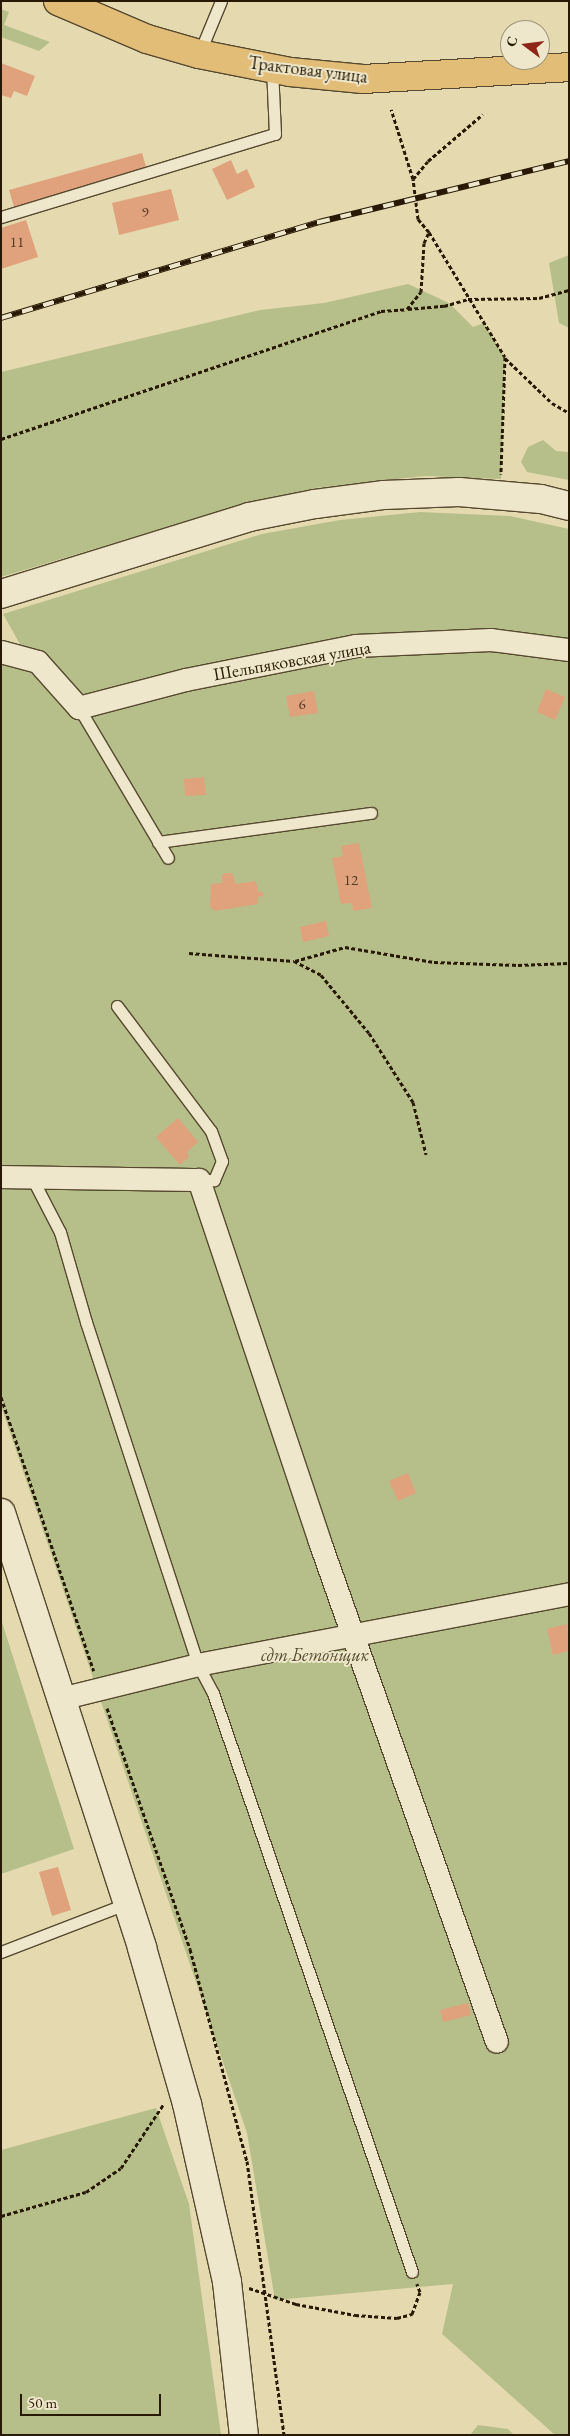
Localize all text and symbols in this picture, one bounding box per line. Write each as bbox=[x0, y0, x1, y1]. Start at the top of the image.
north arrow bbox=[500, 20, 550, 70]
text: С bbox=[501, 34, 521, 49]
street label: Трактовая улица bbox=[247, 52, 369, 88]
house number: 9 bbox=[141, 203, 149, 221]
house number: 11 bbox=[10, 233, 24, 251]
street label: Шельпяковская улица bbox=[212, 637, 372, 685]
house number: 6 bbox=[298, 695, 306, 713]
house number: 12 bbox=[344, 871, 358, 889]
park label: сдт Бетонщик bbox=[261, 1644, 369, 1666]
scale bar bbox=[22, 2384, 164, 2416]
text: 50 m bbox=[28, 2393, 57, 2412]

